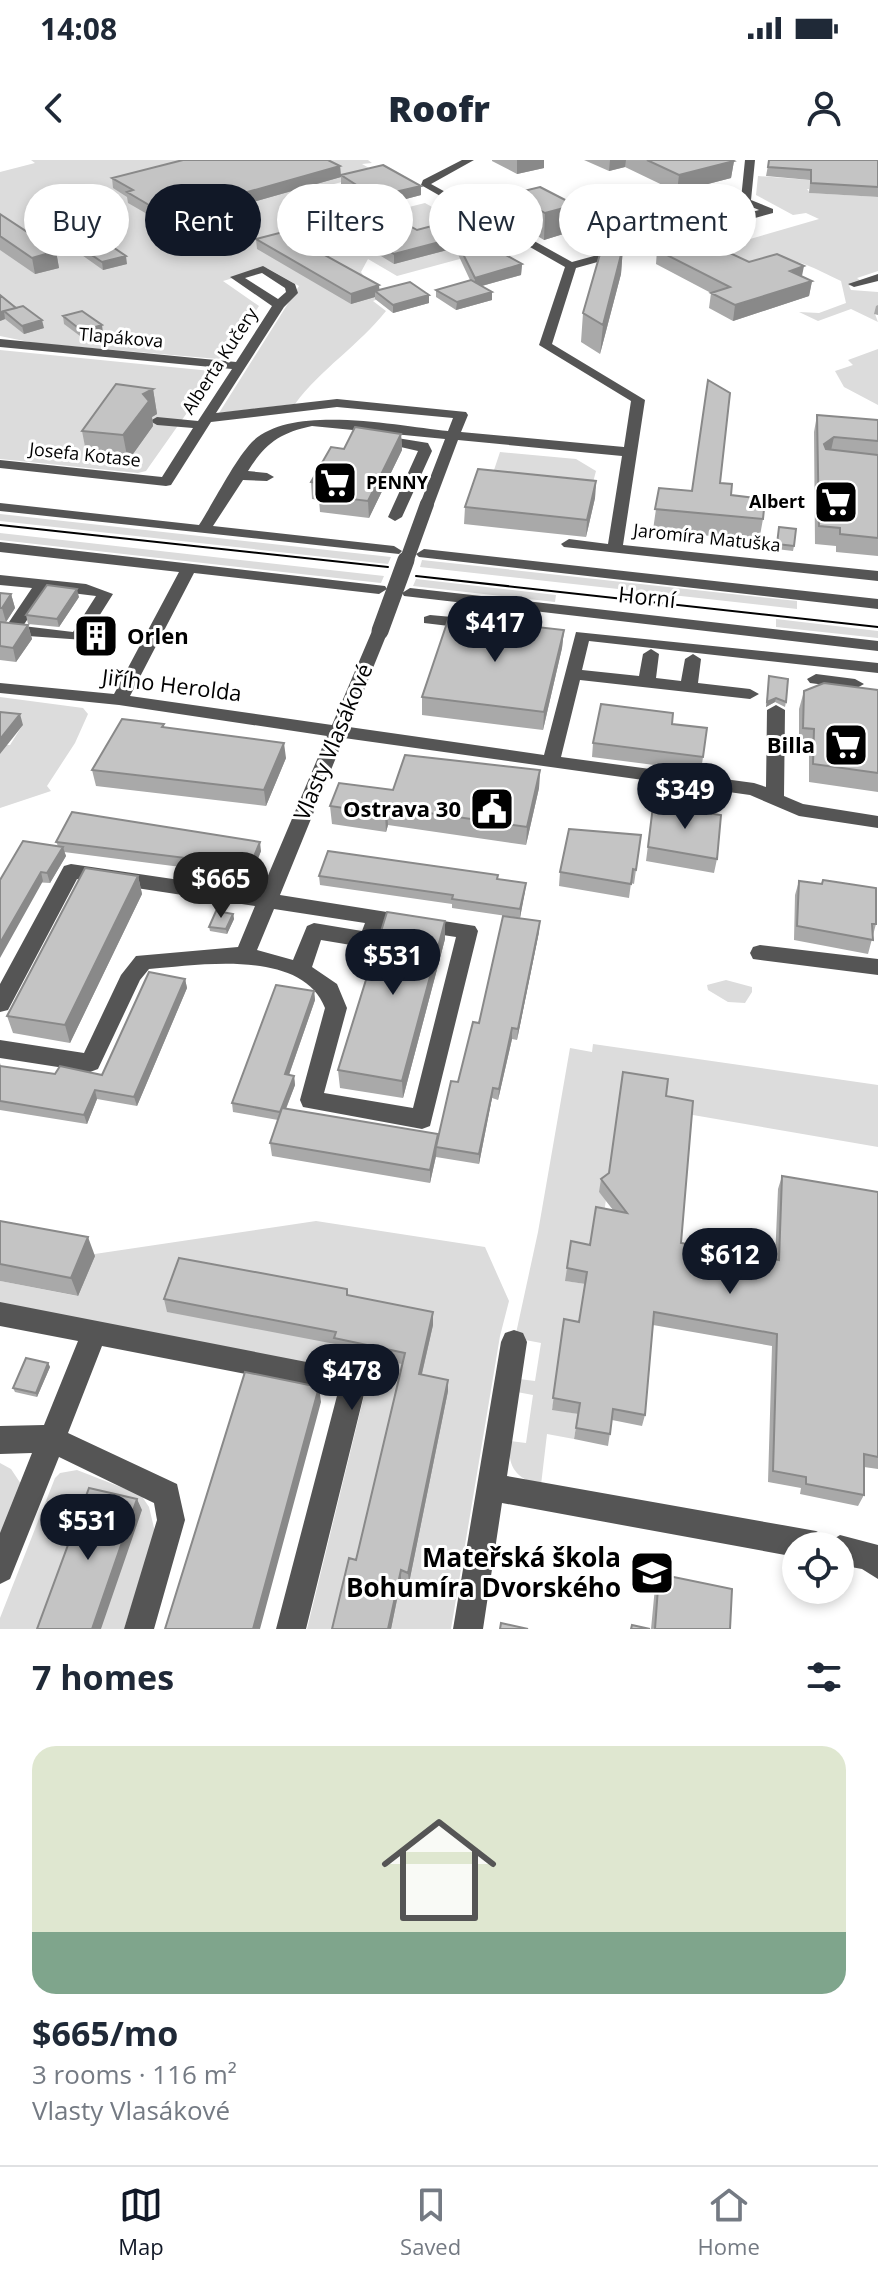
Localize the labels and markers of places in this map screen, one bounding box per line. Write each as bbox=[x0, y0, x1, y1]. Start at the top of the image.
supermarket icon: PENNY bbox=[311, 459, 359, 507]
place label: PENNY bbox=[366, 470, 429, 494]
supermarket icon: Albert bbox=[812, 478, 860, 526]
place label: Albert bbox=[749, 489, 805, 513]
pin: $417 bbox=[448, 596, 542, 664]
building icon: Orlen bbox=[72, 612, 120, 660]
place label: Orlen bbox=[127, 620, 189, 650]
supermarket icon: Billa bbox=[822, 721, 870, 769]
place label: Billa bbox=[767, 729, 815, 759]
pin: $349 bbox=[638, 763, 732, 831]
public building icon: Ostrava 30 bbox=[468, 785, 516, 833]
place label: Ostrava 30 bbox=[343, 793, 461, 823]
pin: $665 bbox=[174, 852, 268, 920]
pin: $531 bbox=[346, 929, 440, 997]
pin: $612 bbox=[683, 1228, 777, 1296]
pin: $478 bbox=[305, 1344, 399, 1412]
pin: $531 bbox=[41, 1494, 135, 1562]
place label: Mateřská škola Bohumíra Dvorského bbox=[346, 1539, 621, 1605]
school or university icon: Mateřská škola Bohumíra Dvorského bbox=[628, 1549, 676, 1597]

